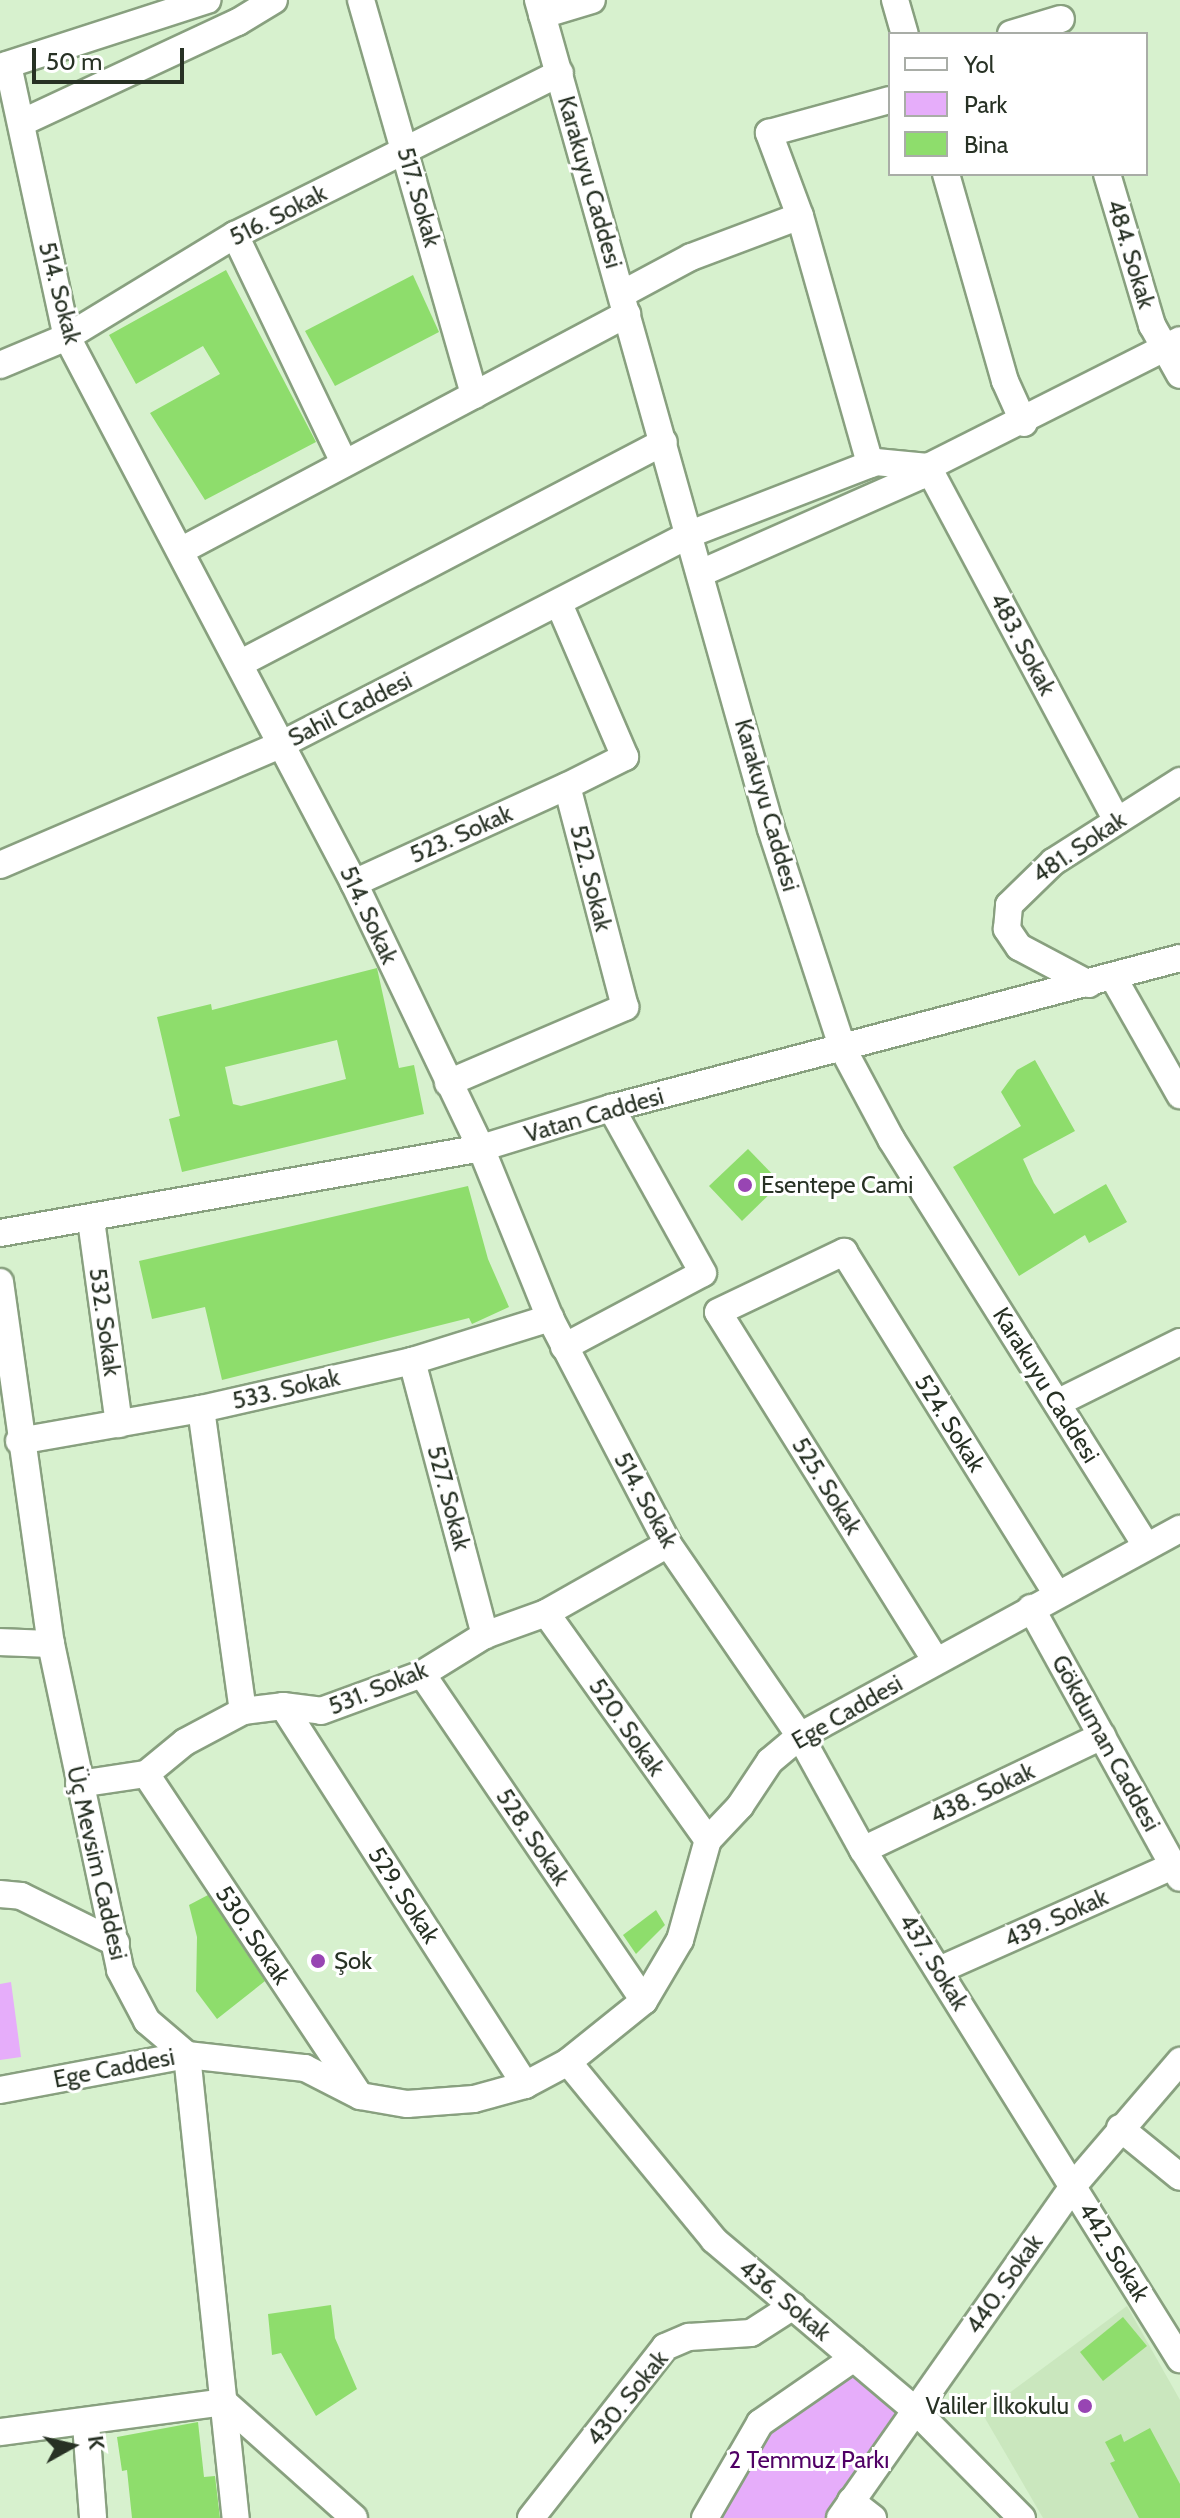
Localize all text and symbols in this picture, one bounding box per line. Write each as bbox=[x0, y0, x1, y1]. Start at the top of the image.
scale bar bbox=[36, 32, 188, 82]
legend bbox=[888, 32, 1148, 176]
text: 50 m bbox=[46, 47, 102, 76]
text: Yol bbox=[964, 50, 994, 79]
text: Park bbox=[964, 90, 1007, 119]
street label: Karakuyu Caddesi bbox=[552, 93, 628, 271]
text: Bina bbox=[964, 130, 1008, 159]
street label: 517. Sokak bbox=[391, 144, 447, 250]
street label: 516. Sokak bbox=[225, 178, 331, 252]
street label: 484. Sokak bbox=[1101, 196, 1161, 312]
street label: 514. Sokak bbox=[33, 239, 87, 347]
street label: 483. Sokak bbox=[984, 588, 1062, 700]
street label: Sahil Caddesi bbox=[283, 666, 417, 752]
street label: Karakuyu Caddesi bbox=[729, 716, 805, 894]
street label: 523. Sokak bbox=[405, 799, 517, 869]
street label: 481. Sokak bbox=[1027, 805, 1131, 889]
street label: 522. Sokak bbox=[564, 822, 618, 934]
street label: 514. Sokak bbox=[334, 861, 404, 969]
street label: Vatan Caddesi bbox=[521, 1081, 667, 1149]
place label: Esentepe Cami bbox=[761, 1171, 913, 1199]
marker: Esentepe Cami bbox=[736, 1176, 754, 1194]
street label: 532. Sokak bbox=[83, 1266, 127, 1378]
street label: Karakuyu Caddesi bbox=[987, 1302, 1105, 1468]
street label: 533. Sokak bbox=[229, 1363, 343, 1415]
street label: 524. Sokak bbox=[909, 1369, 991, 1477]
street label: 525. Sokak bbox=[786, 1432, 868, 1540]
street label: 527. Sokak bbox=[421, 1442, 477, 1554]
street label: 514. Sokak bbox=[608, 1447, 684, 1553]
street label: Gökduman Caddesi bbox=[1046, 1650, 1166, 1836]
street label: 531. Sokak bbox=[324, 1655, 432, 1721]
street label: Ege Caddesi bbox=[787, 1669, 907, 1755]
street label: 520. Sokak bbox=[583, 1673, 671, 1781]
street label: 438. Sokak bbox=[925, 1756, 1039, 1830]
street label: Üç Mevsim Caddesi bbox=[61, 1763, 133, 1963]
street label: 528. Sokak bbox=[490, 1783, 576, 1891]
street label: 529. Sokak bbox=[362, 1841, 446, 1949]
street label: 530. Sokak bbox=[210, 1880, 296, 1990]
street label: 439. Sokak bbox=[1000, 1882, 1112, 1954]
street label: 437. Sokak bbox=[893, 1908, 975, 2016]
place label: Şok bbox=[334, 1947, 372, 1975]
marker: Şok bbox=[309, 1952, 327, 1970]
street label: Ege Caddesi bbox=[51, 2042, 177, 2094]
street label: 442. Sokak bbox=[1072, 2197, 1156, 2307]
street label: 440. Sokak bbox=[959, 2229, 1049, 2339]
street label: 436. Sokak bbox=[733, 2253, 837, 2347]
street label: 430. Sokak bbox=[580, 2345, 674, 2451]
place label: Valiler İlkokulu bbox=[925, 2392, 1069, 2420]
marker: Valiler İlkokulu bbox=[1076, 2397, 1094, 2415]
north arrow bbox=[32, 2406, 112, 2486]
text: K bbox=[82, 2434, 111, 2451]
park label: 2 Temmuz Parkı bbox=[729, 2446, 889, 2474]

